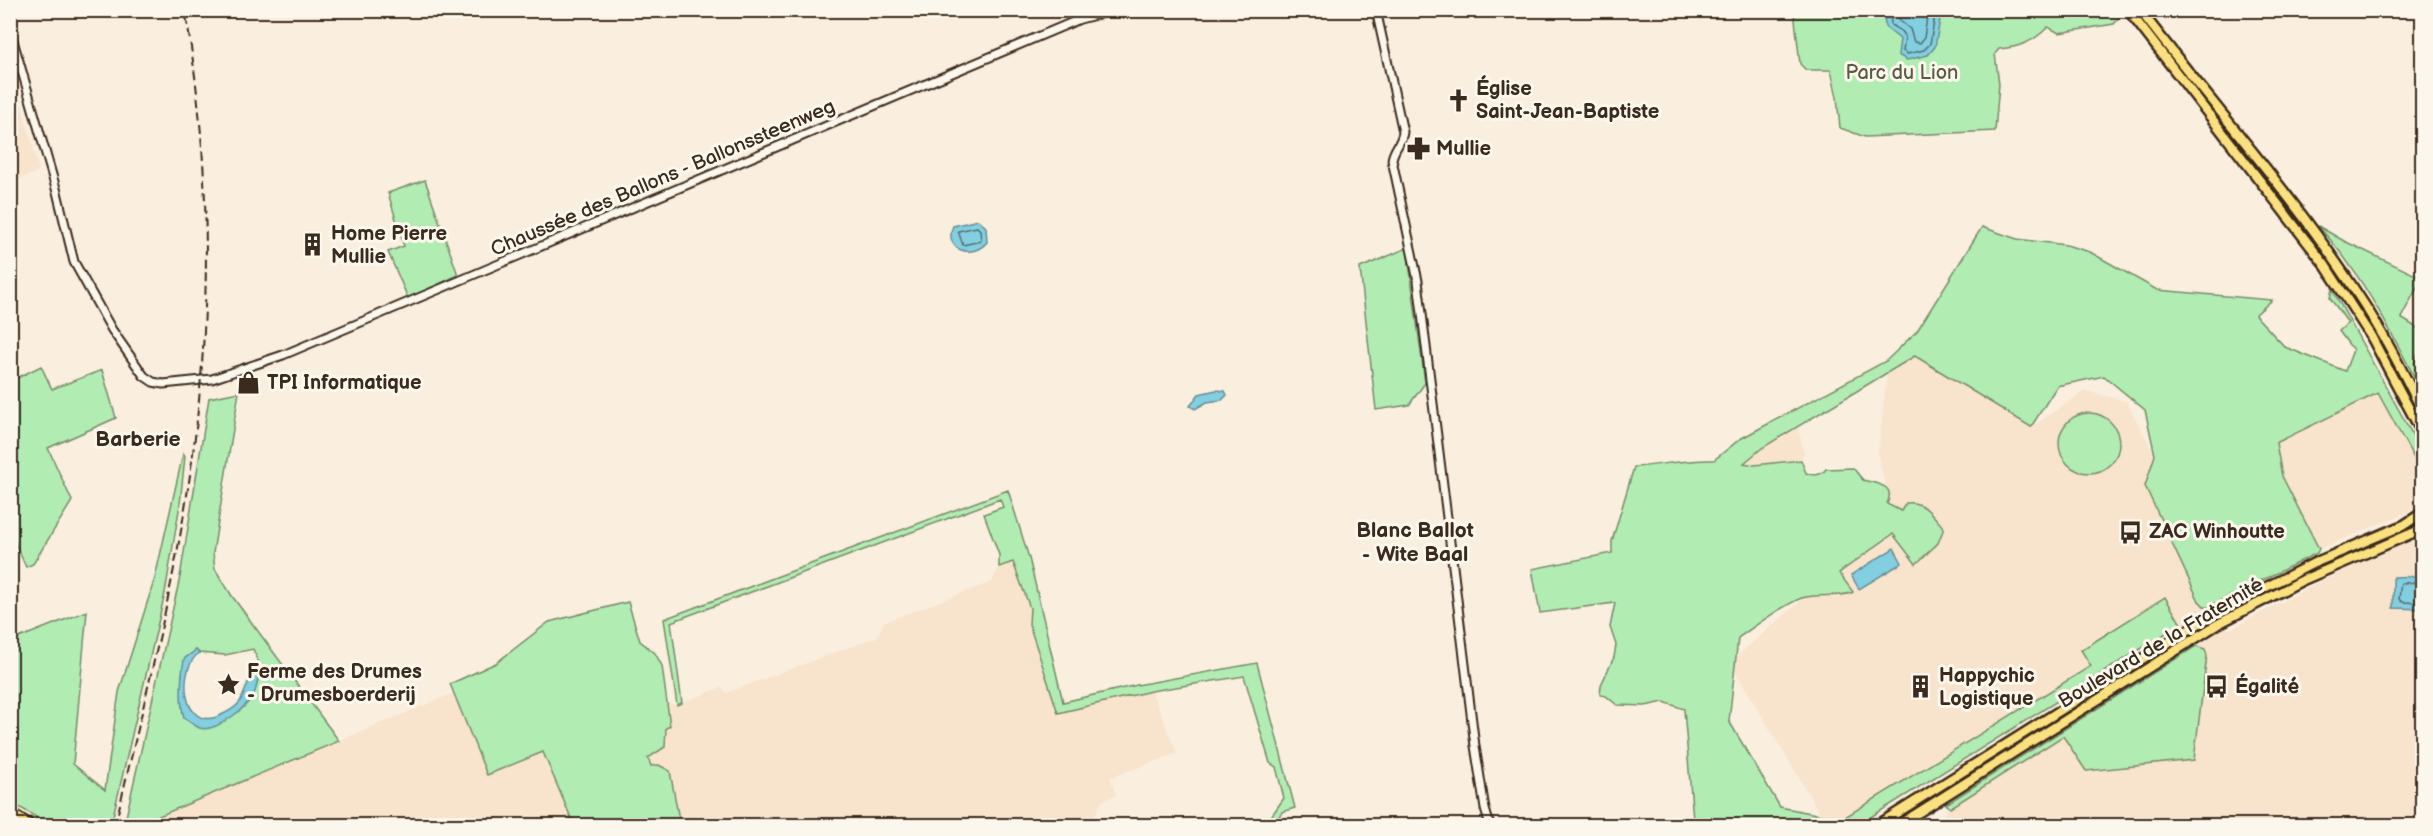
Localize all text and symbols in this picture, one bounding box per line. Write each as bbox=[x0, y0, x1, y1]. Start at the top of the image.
park label: Parc du Lion bbox=[1846, 61, 1958, 85]
place label: Église Saint-Jean-Baptiste bbox=[1476, 75, 1659, 124]
church icon: Église Saint-Jean-Baptiste bbox=[1445, 87, 1471, 113]
street label: Chaussée des Ballons - Ballonssteenweg bbox=[487, 94, 839, 262]
pharmacy icon: Mullie bbox=[1405, 136, 1431, 162]
place label: Mullie bbox=[1436, 137, 1491, 161]
place label: Home Pierre Mullie bbox=[331, 222, 447, 269]
building icon: Home Pierre Mullie bbox=[300, 232, 326, 258]
shop icon: TPI Informatique bbox=[236, 370, 262, 396]
place label: TPI Informatique bbox=[267, 371, 422, 395]
district label: Barberie bbox=[95, 427, 181, 452]
district label: Blanc Ballot - Wite Baal bbox=[1356, 518, 1474, 567]
bus stop icon: ZAC Winhoutte bbox=[2118, 519, 2144, 545]
place label: ZAC Winhoutte bbox=[2149, 520, 2285, 544]
street label: Boulevard de la Fraternité bbox=[2054, 572, 2268, 714]
place label: Ferme des Drumes - Drumesboerderij bbox=[247, 660, 422, 707]
place label: Happychic Logistique bbox=[1939, 664, 2035, 711]
place icon: Ferme des Drumes - Drumesboerderij bbox=[216, 671, 242, 697]
place label: Égalité bbox=[2235, 673, 2299, 699]
building icon: Happychic Logistique bbox=[1908, 674, 1934, 700]
bus stop icon: Égalité bbox=[2204, 674, 2230, 700]

